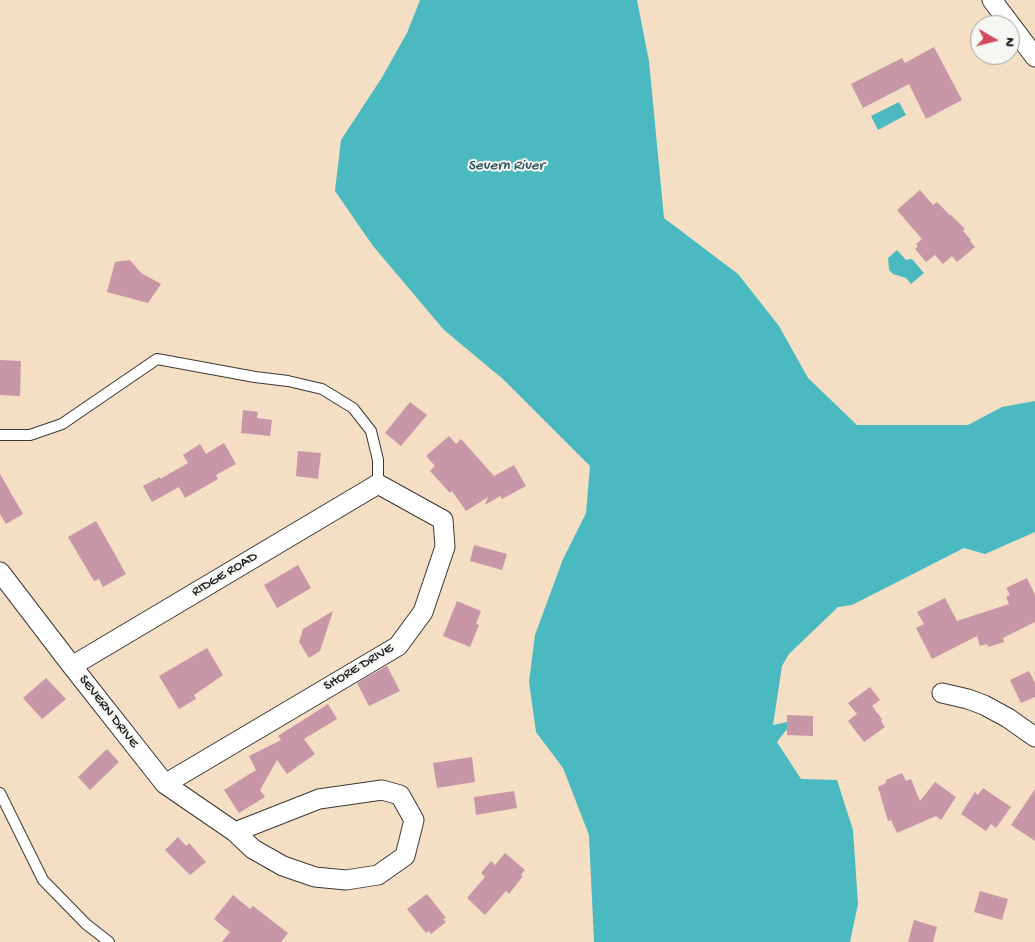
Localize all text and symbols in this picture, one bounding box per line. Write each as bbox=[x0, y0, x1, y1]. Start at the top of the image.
north arrow bbox=[970, 15, 1020, 65]
text: N bbox=[1000, 36, 1018, 48]
water label: Severn River bbox=[468, 158, 544, 176]
street label: RIDGE ROAD bbox=[189, 549, 261, 601]
street label: SHORE DRIVE bbox=[321, 641, 397, 695]
street label: SEVERN DRIVE bbox=[74, 672, 142, 752]

